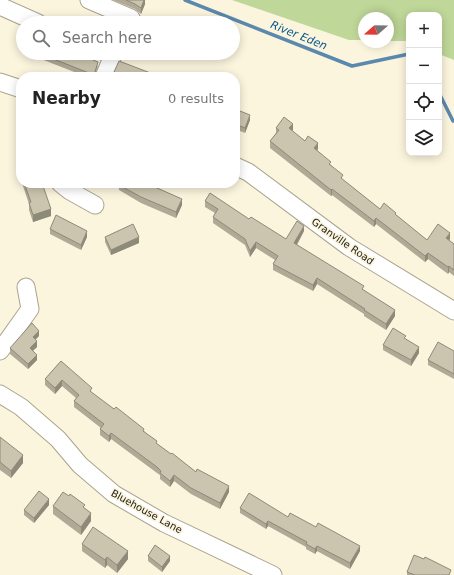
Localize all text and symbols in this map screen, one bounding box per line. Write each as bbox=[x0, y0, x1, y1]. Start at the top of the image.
north arrow bbox=[358, 12, 394, 48]
map controls bbox=[406, 12, 442, 156]
button: + bbox=[406, 12, 442, 48]
search box bbox=[16, 16, 240, 60]
water label: River Eden bbox=[269, 18, 329, 53]
icon: search bbox=[30, 27, 52, 49]
text: Search here bbox=[62, 29, 152, 47]
button: − bbox=[406, 48, 442, 84]
button: locate bbox=[406, 84, 442, 120]
text: Nearby bbox=[32, 88, 101, 108]
text: 0 results bbox=[168, 91, 224, 106]
button: layers bbox=[406, 120, 442, 156]
street label: Granville Road bbox=[310, 216, 376, 267]
street label: Bluehouse Lane bbox=[109, 487, 184, 536]

